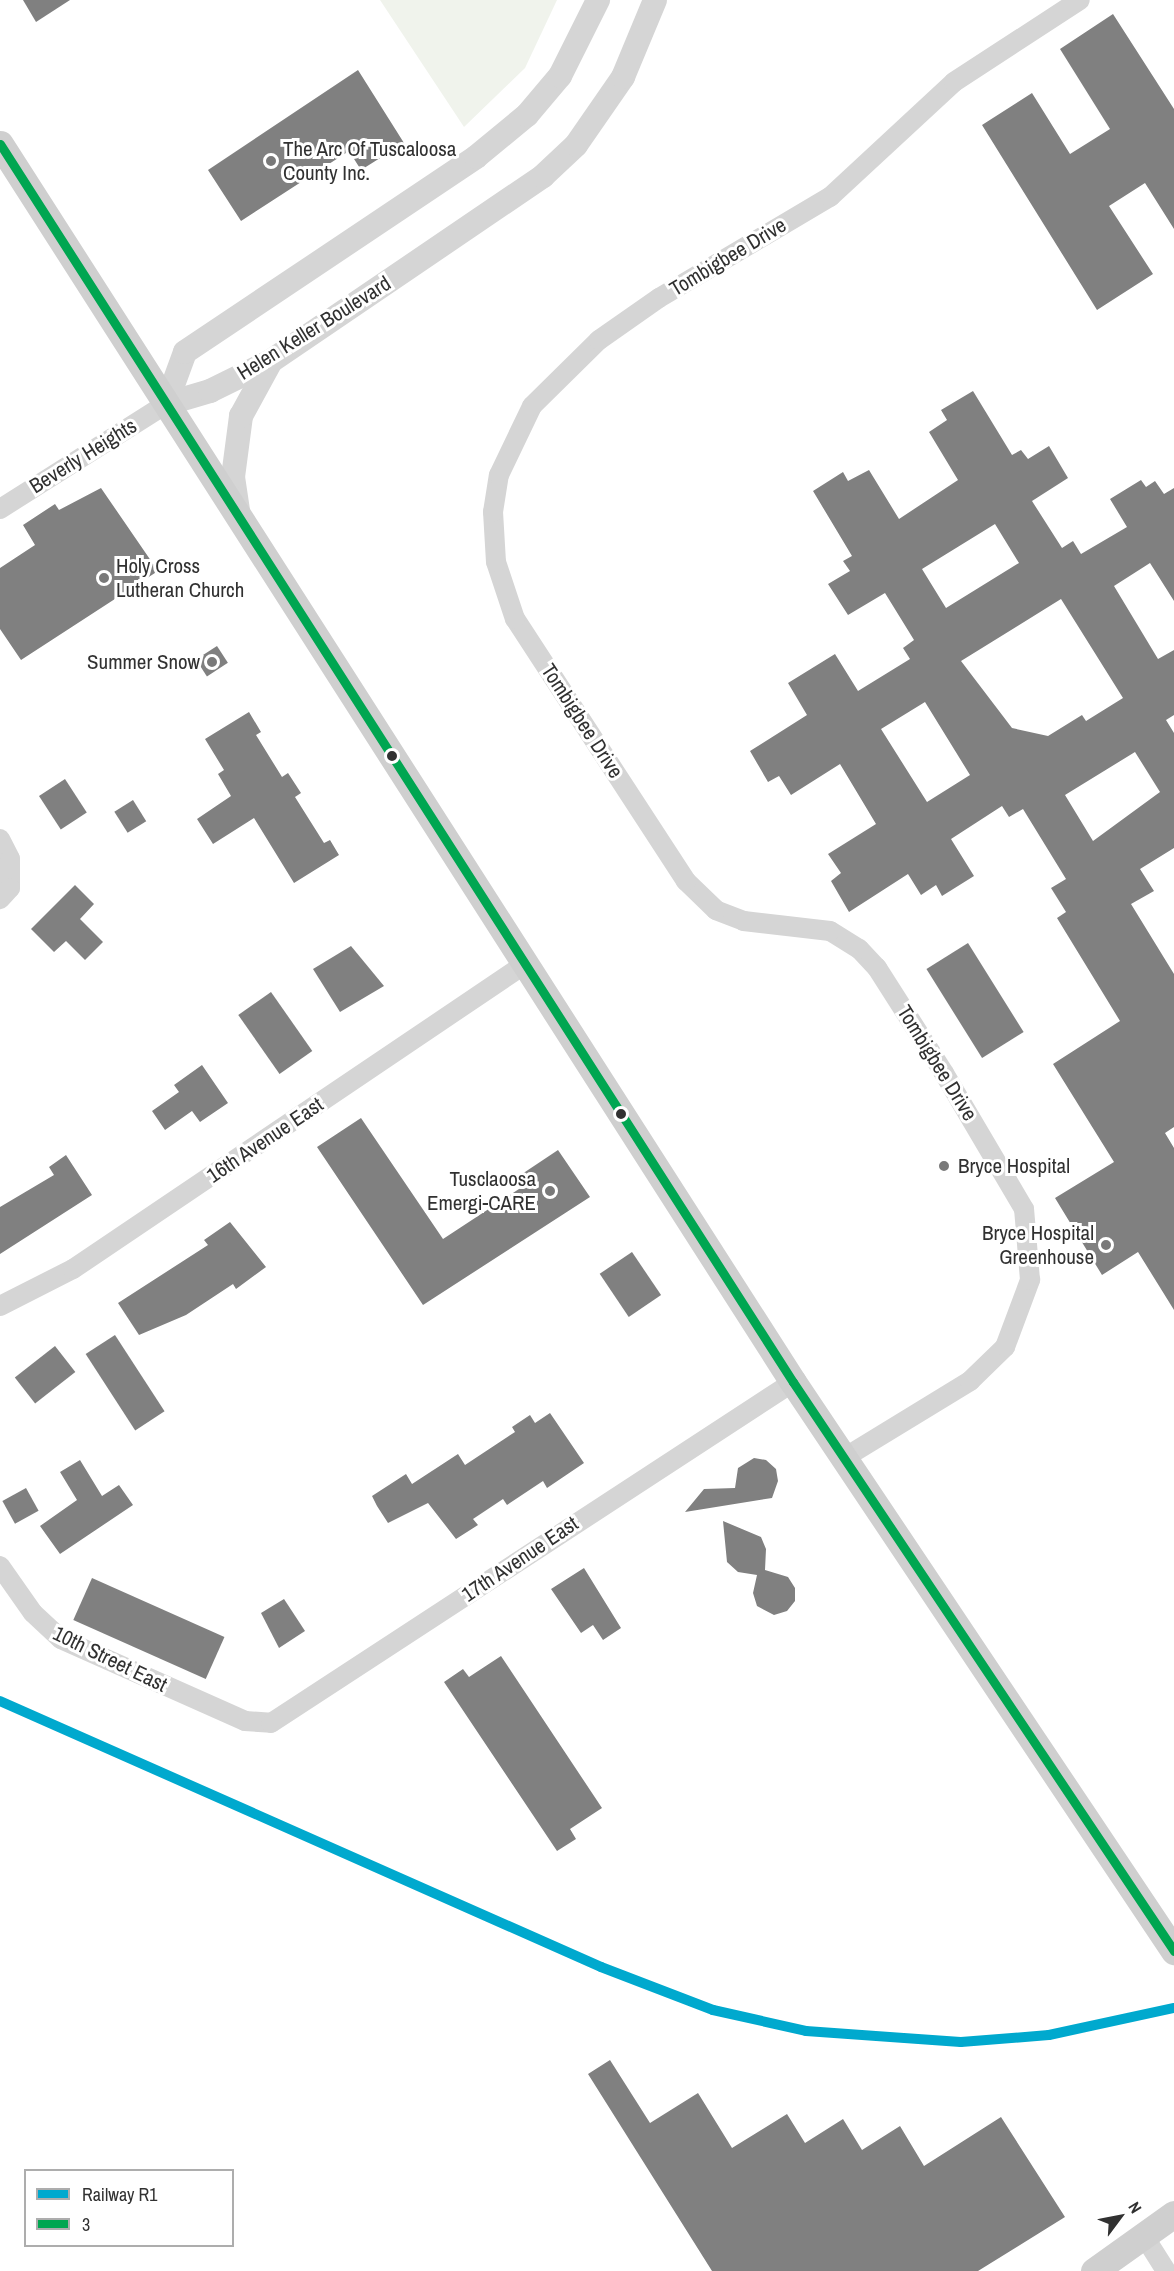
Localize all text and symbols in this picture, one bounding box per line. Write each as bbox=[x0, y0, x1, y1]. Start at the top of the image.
place label: The Arc Of Tuscaloosa County Inc. bbox=[283, 136, 458, 186]
marker: The Arc Of Tuscaloosa County Inc. bbox=[264, 154, 278, 168]
street label: Tombigbee Drive bbox=[665, 212, 791, 302]
street label: Helen Keller Boulevard bbox=[233, 271, 395, 385]
street label: Beverly Heights bbox=[25, 413, 141, 499]
place label: Holy Cross Lutheran Church bbox=[116, 553, 244, 603]
marker: Holy Cross Lutheran Church bbox=[97, 571, 111, 585]
place label: Summer Snow bbox=[87, 649, 200, 675]
marker: Summer Snow bbox=[205, 655, 219, 669]
street label: Tombigbee Drive bbox=[536, 659, 628, 783]
unlabelled marker bbox=[386, 750, 398, 762]
street label: Tombigbee Drive bbox=[892, 1001, 982, 1125]
street label: 16th Avenue East bbox=[202, 1092, 328, 1188]
unlabelled marker bbox=[615, 1108, 627, 1120]
place label: Bryce Hospital bbox=[958, 1153, 1070, 1179]
marker: Bryce Hospital bbox=[935, 1157, 953, 1175]
place label: Tusclaoosa Emergi-CARE bbox=[427, 1166, 536, 1216]
marker: Tusclaoosa Emergi-CARE bbox=[541, 1182, 559, 1200]
place label: Bryce Hospital Greenhouse bbox=[982, 1220, 1094, 1270]
marker: Bryce Hospital Greenhouse bbox=[1099, 1238, 1113, 1252]
street label: 17th Avenue East bbox=[457, 1511, 583, 1607]
street label: 10th Street East bbox=[49, 1621, 171, 1697]
legend bbox=[24, 2169, 234, 2247]
text: Railway R1 bbox=[82, 2182, 157, 2207]
north arrow bbox=[1090, 2187, 1150, 2247]
text: N bbox=[1123, 2198, 1147, 2217]
text: 3 bbox=[82, 2212, 90, 2237]

